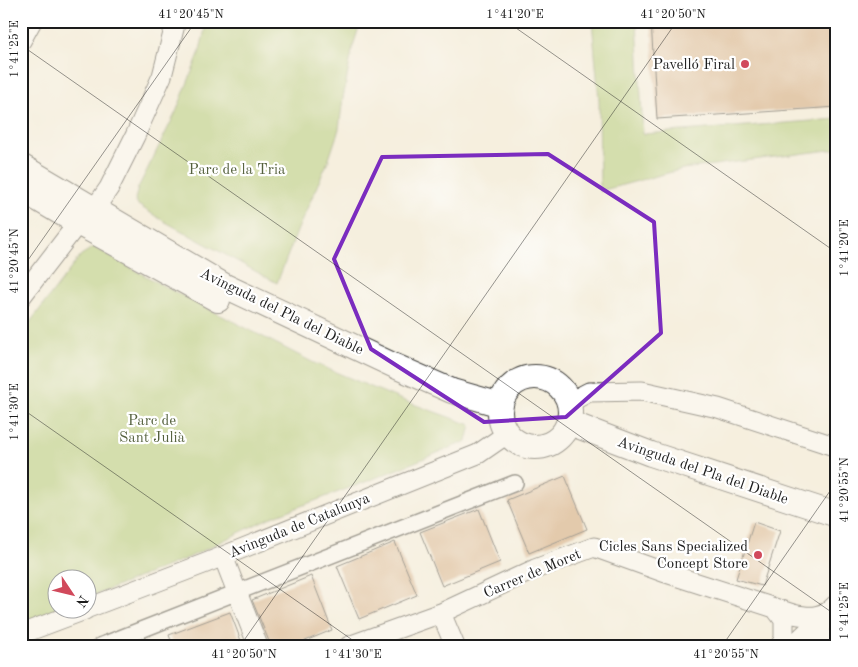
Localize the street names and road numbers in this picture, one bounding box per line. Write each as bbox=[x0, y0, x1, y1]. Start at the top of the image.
street label: Avinguda del Pla del Diable bbox=[197, 266, 366, 359]
street label: Avinguda del Pla del Diable bbox=[615, 435, 790, 508]
street label: Avinguda de Catalunya bbox=[227, 491, 373, 561]
street label: Carrer de Moret bbox=[482, 547, 584, 602]

